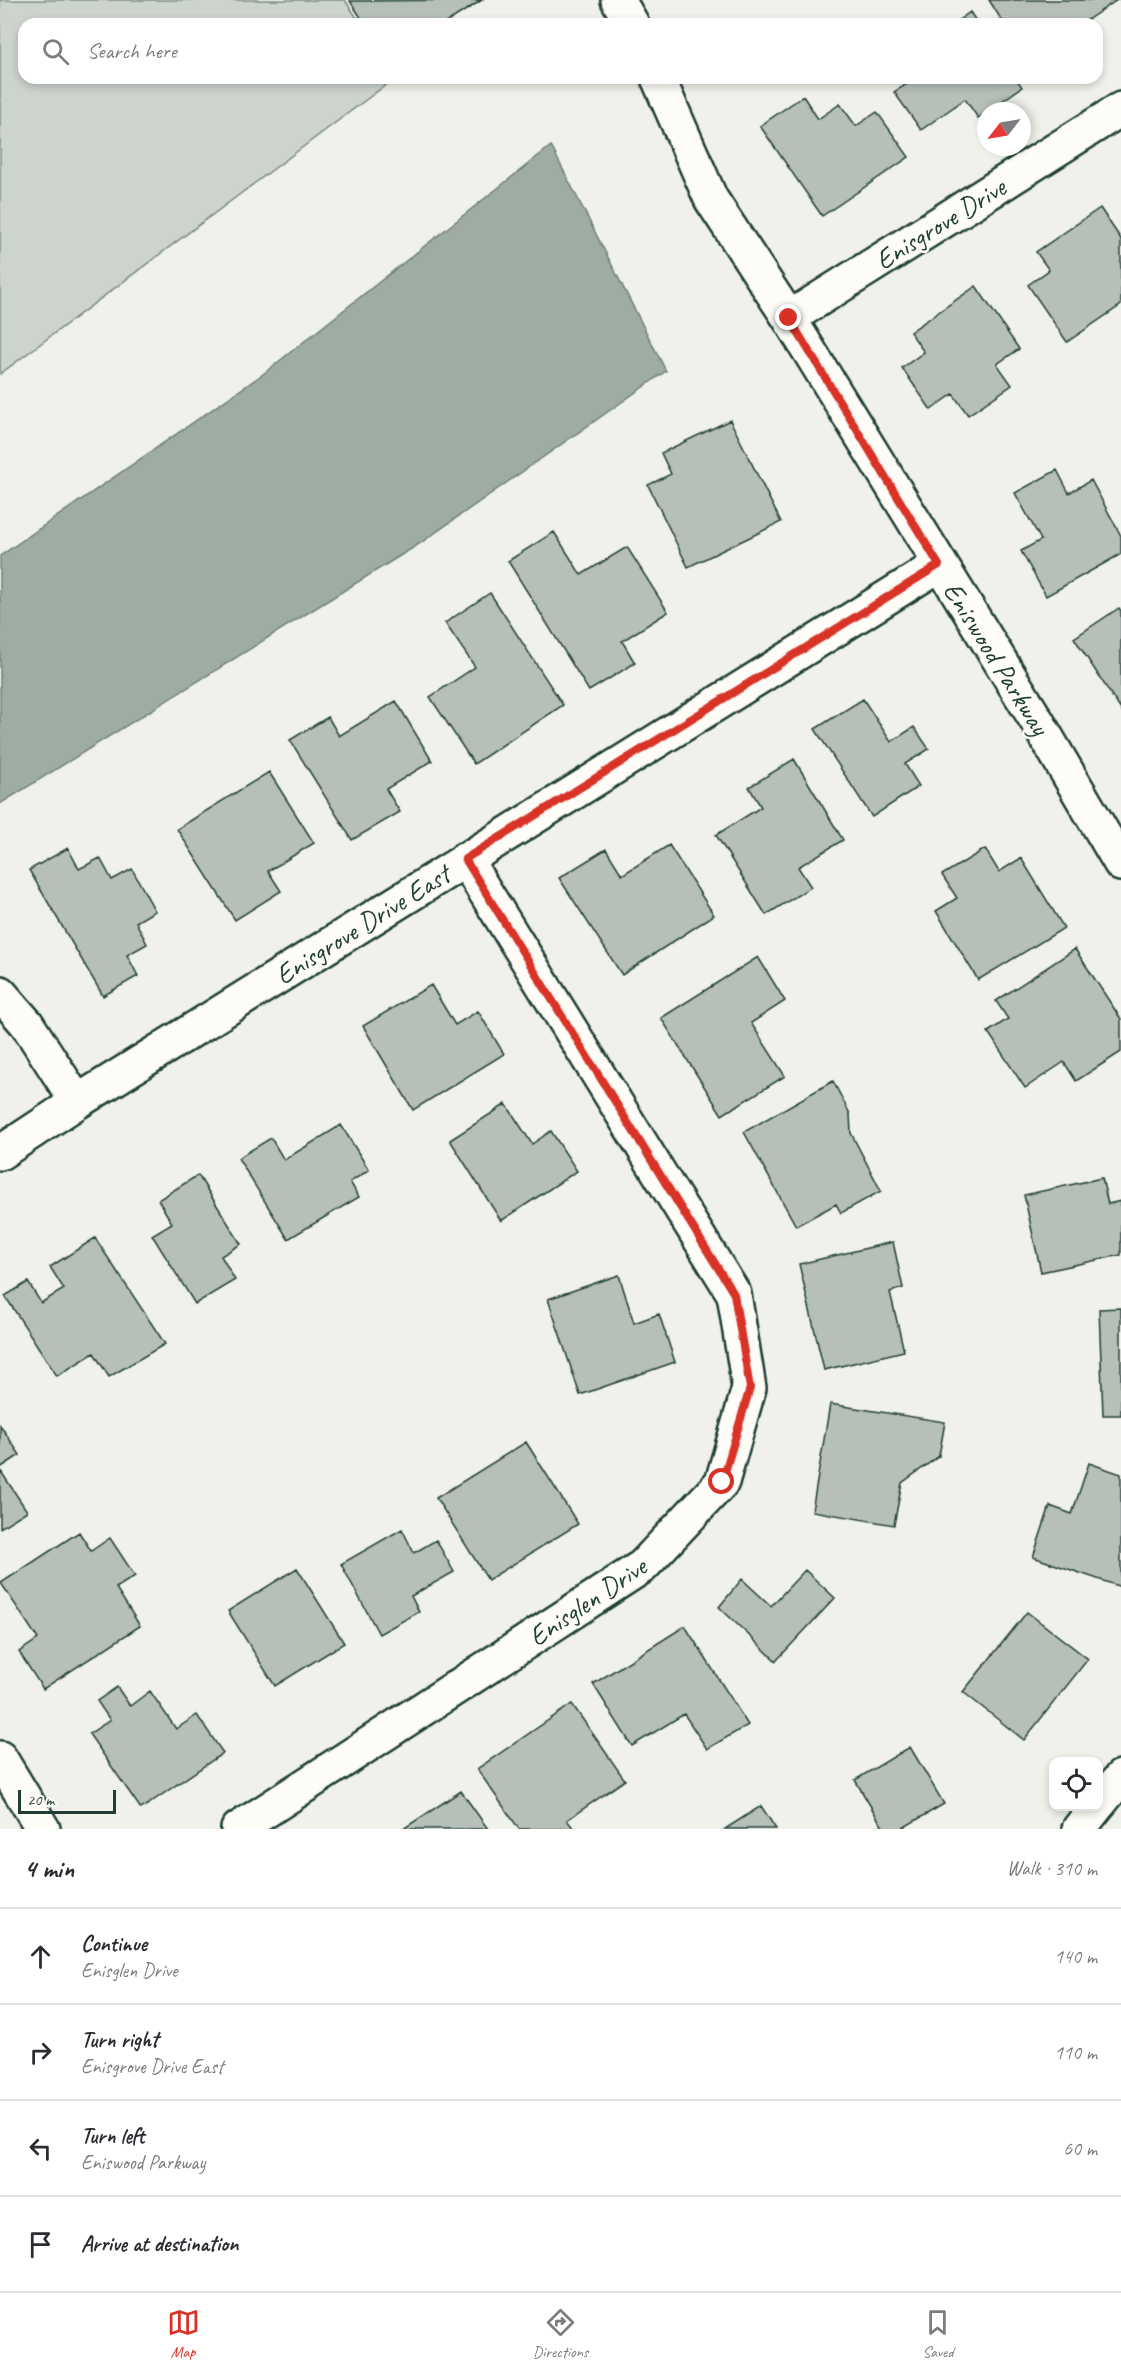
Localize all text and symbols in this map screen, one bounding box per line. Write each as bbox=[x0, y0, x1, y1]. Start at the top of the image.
search box bbox=[18, 18, 1103, 84]
icon: search bbox=[39, 35, 72, 68]
text: Search here bbox=[87, 37, 177, 65]
north arrow bbox=[977, 102, 1031, 156]
street label: Enisgrove Drive bbox=[868, 169, 1014, 277]
route end bbox=[775, 304, 801, 330]
street label: Eniswood Parkway bbox=[936, 575, 1059, 743]
street label: Enisgrove Drive East bbox=[268, 855, 459, 992]
route start bbox=[708, 1468, 734, 1494]
street label: Enisglen Drive bbox=[521, 1548, 655, 1654]
map controls bbox=[1049, 1757, 1103, 1811]
button: locate bbox=[1049, 1757, 1103, 1811]
scale bar bbox=[18, 1787, 116, 1814]
text: 20 m bbox=[27, 1790, 54, 1810]
text: 4 min bbox=[24, 1852, 74, 1885]
text: Walk · 310 m bbox=[1007, 1856, 1097, 1881]
text: Continue bbox=[81, 1930, 147, 1958]
icon: ahead bbox=[24, 1940, 57, 1973]
text: 140 m bbox=[1054, 1944, 1097, 1969]
text: Enisglen Drive bbox=[81, 1958, 178, 1983]
text: Turn right bbox=[81, 2026, 158, 2054]
icon: right bbox=[24, 2036, 57, 2069]
text: 110 m bbox=[1054, 2040, 1097, 2065]
text: Enisgrove Drive East bbox=[81, 2054, 223, 2079]
text: Turn left bbox=[81, 2122, 145, 2150]
icon: left bbox=[24, 2132, 57, 2165]
text: 60 m bbox=[1063, 2136, 1097, 2161]
text: Eniswood Parkway bbox=[81, 2150, 205, 2175]
icon: arrive bbox=[24, 2228, 57, 2261]
text: Arrive at destination bbox=[81, 2230, 238, 2258]
tab: Map bbox=[167, 2306, 200, 2362]
tab: Directions bbox=[533, 2306, 588, 2362]
tab: Saved bbox=[921, 2306, 954, 2362]

